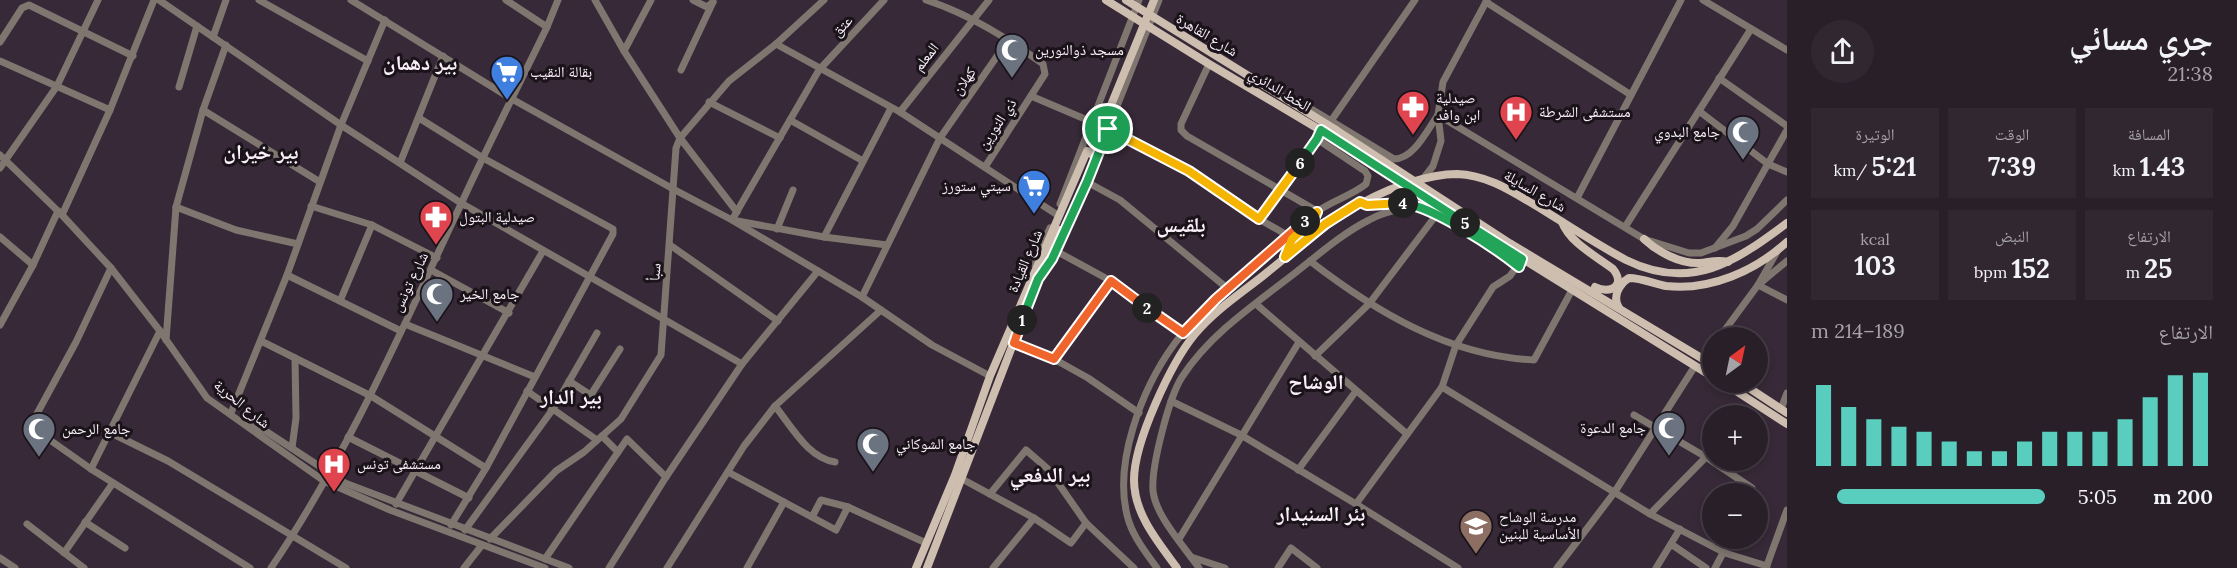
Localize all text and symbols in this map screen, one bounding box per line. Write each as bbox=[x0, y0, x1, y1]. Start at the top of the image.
street label: شارع القاهرة bbox=[1172, 9, 1242, 61]
street label: عتق bbox=[827, 11, 857, 41]
text: جري مسائي bbox=[2069, 17, 2213, 59]
button: share bbox=[1811, 20, 1874, 83]
mosque icon: مسجد ذوالنورين bbox=[994, 32, 1030, 79]
street label: المعلم bbox=[909, 39, 943, 75]
place label: مسجد ذوالنورين bbox=[1035, 40, 1124, 60]
district label: بير دهمان bbox=[383, 49, 457, 76]
supermarket icon: بقالة النقيب bbox=[489, 54, 525, 101]
text: 21:38 bbox=[2168, 61, 2213, 86]
place label: بقالة النقيب bbox=[530, 62, 592, 81]
street label: كهلان bbox=[947, 63, 981, 99]
street label: الخط الدائري bbox=[1244, 64, 1315, 118]
place label: صيدلية ابن وافد bbox=[1436, 88, 1480, 125]
pharmacy icon: صيدلية ابن وافد bbox=[1395, 89, 1431, 136]
hospital icon: مستشفى الشرطة bbox=[1498, 94, 1534, 141]
street label: ذي النورين bbox=[973, 95, 1023, 154]
place label: مستشفى الشرطة bbox=[1539, 102, 1631, 122]
pin bbox=[1082, 103, 1133, 154]
icon: arrive bbox=[1091, 112, 1124, 145]
mosque icon: جامع البدوي bbox=[1725, 114, 1761, 161]
place label: جامع البدوي bbox=[1654, 122, 1720, 144]
text: الوتيرة bbox=[1856, 124, 1894, 144]
text: الوقت bbox=[1995, 124, 2029, 144]
text: المسافة bbox=[2128, 124, 2170, 144]
district label: بير خيران bbox=[223, 138, 299, 165]
pin: 6 bbox=[1285, 148, 1315, 178]
text: 5:21 bbox=[1872, 150, 1917, 183]
text: 7:39 bbox=[1988, 150, 2036, 183]
text: 1.43 bbox=[2140, 150, 2185, 183]
text: 6 bbox=[1295, 153, 1305, 173]
text: /km bbox=[1833, 160, 1872, 180]
text: km bbox=[2113, 160, 2140, 180]
street label: شارع السايلة bbox=[1500, 165, 1570, 217]
supermarket icon: سيتي ستورز bbox=[1016, 168, 1052, 215]
place label: سيتي ستورز bbox=[941, 176, 1011, 198]
pin: 4 bbox=[1388, 188, 1418, 218]
text: 4 bbox=[1399, 193, 1407, 213]
pharmacy icon: صيدلية البتول bbox=[418, 199, 454, 246]
pin: 3 bbox=[1290, 206, 1320, 236]
place label: صيدلية البتول bbox=[459, 207, 535, 227]
pin: 5 bbox=[1450, 208, 1480, 238]
district label: بلقيس bbox=[1157, 211, 1205, 238]
text: 3 bbox=[1301, 211, 1309, 231]
text: 5 bbox=[1461, 213, 1469, 233]
street label: شارع القيادة bbox=[1003, 226, 1047, 296]
text: النبض bbox=[1995, 226, 2029, 246]
text: الارتفاع bbox=[2127, 226, 2171, 246]
text: kcal bbox=[1860, 229, 1890, 249]
street label: شارع تونس bbox=[387, 249, 433, 315]
text: 103 bbox=[1854, 249, 1896, 282]
text: 152 bbox=[2011, 252, 2050, 285]
text: 25 bbox=[2144, 252, 2172, 285]
street label: سبأ bbox=[644, 262, 665, 282]
text: bpm bbox=[1974, 262, 2011, 282]
text: m bbox=[2126, 262, 2144, 282]
mosque icon: جامع الخير bbox=[419, 276, 455, 323]
place label: جامع الخير bbox=[459, 284, 520, 304]
pin: 2 bbox=[1132, 293, 1162, 323]
text: 2 bbox=[1143, 298, 1151, 318]
pin: 1 bbox=[1007, 305, 1037, 335]
text: 1 bbox=[1019, 310, 1025, 330]
text: 189–214 m bbox=[1811, 318, 1905, 343]
text: الارتفاع bbox=[2158, 319, 2213, 344]
north arrow bbox=[1702, 327, 1768, 393]
map controls bbox=[1702, 327, 1768, 549]
district label: الوشاح bbox=[1288, 368, 1344, 395]
street label: شارع الحرية bbox=[210, 375, 274, 433]
district label: بير الدار bbox=[539, 383, 602, 410]
button: + bbox=[1702, 405, 1768, 471]
mosque icon: جامع الدعوة bbox=[1651, 410, 1687, 457]
mosque icon: جامع الرحمن bbox=[21, 411, 57, 458]
place label: جامع الدعوة bbox=[1580, 418, 1646, 438]
place label: جامع الرحمن bbox=[62, 419, 131, 439]
mosque icon: جامع الشوكاني bbox=[855, 426, 891, 473]
place label: جامع الشوكاني bbox=[896, 434, 976, 456]
hospital icon: مستشفى تونس bbox=[316, 446, 352, 493]
place label: مستشفى تونس bbox=[357, 454, 441, 474]
district label: بير الدفعي bbox=[1010, 461, 1090, 491]
button: − bbox=[1702, 483, 1768, 549]
text: 5:05 bbox=[2078, 484, 2117, 509]
text: 200 m bbox=[2153, 484, 2213, 509]
district label: بئر السنيدار bbox=[1276, 500, 1365, 527]
place label: مدرسة الوشاح الأساسية للبنين bbox=[1499, 507, 1580, 544]
school or university icon: مدرسة الوشاح الأساسية للبنين bbox=[1458, 508, 1494, 555]

